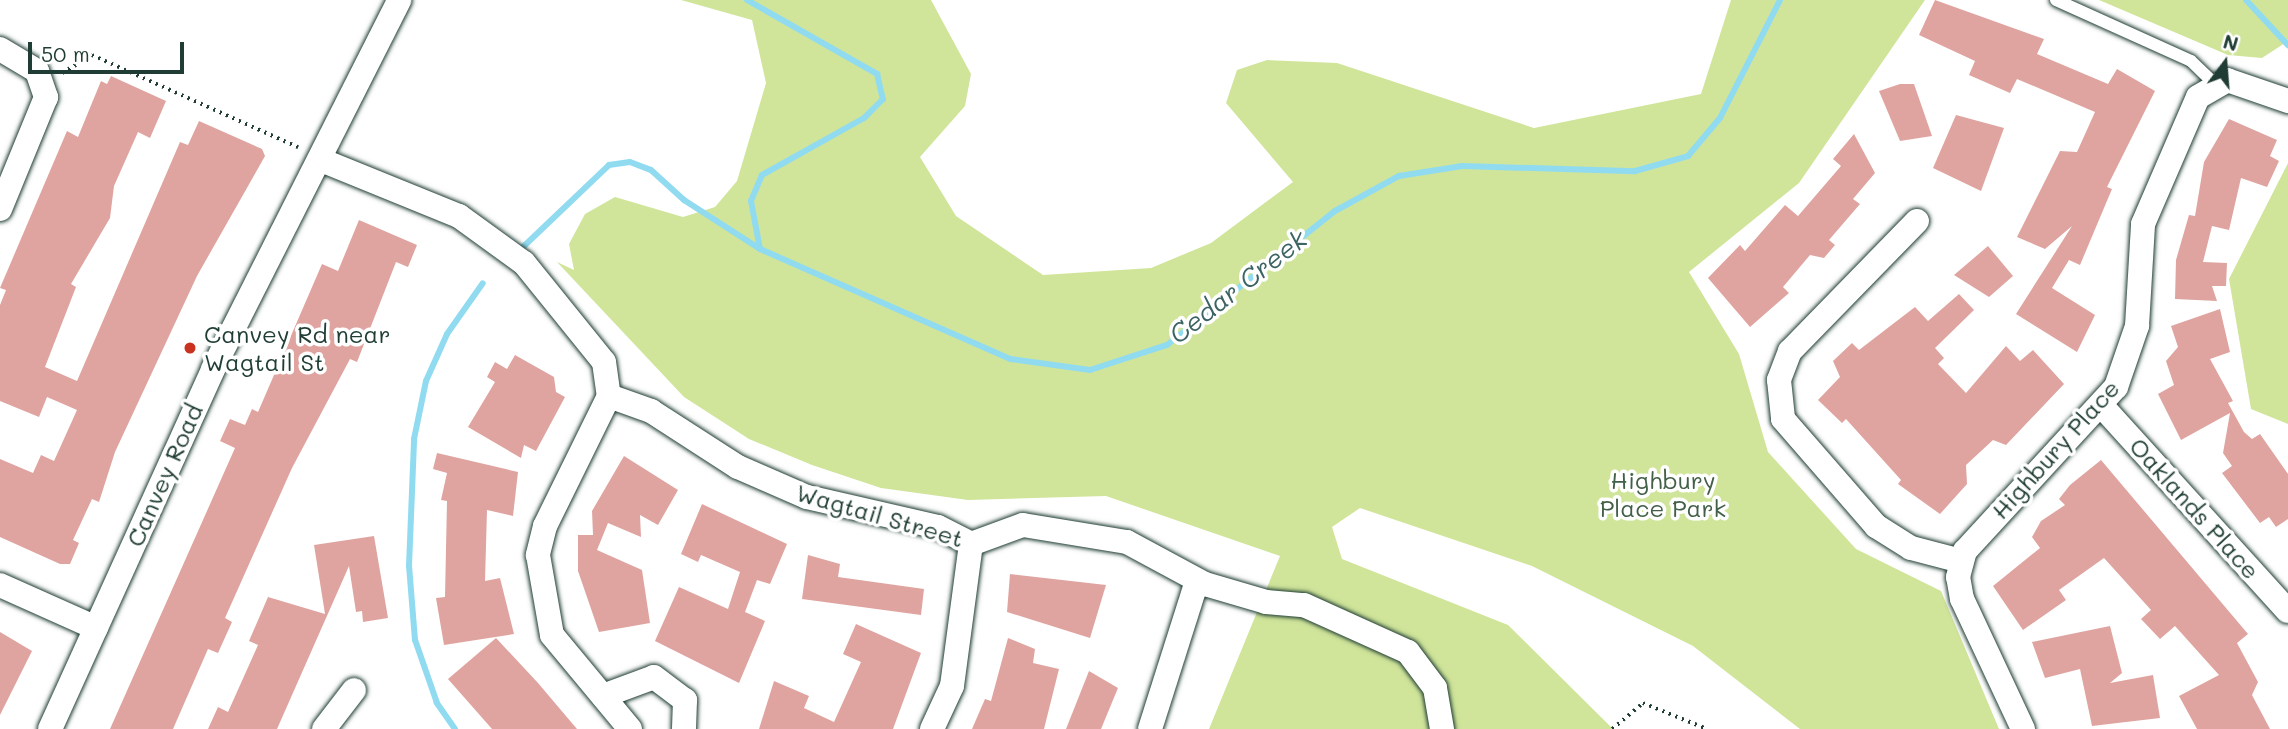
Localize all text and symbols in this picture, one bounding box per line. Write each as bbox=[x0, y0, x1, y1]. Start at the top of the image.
scale bar bbox=[32, 28, 187, 72]
north arrow bbox=[2190, 28, 2260, 98]
text: N bbox=[2221, 28, 2241, 56]
text: 50 m bbox=[41, 40, 90, 67]
water label: Cedar Creek bbox=[1163, 224, 1313, 350]
place label: Canvey Rd near Wagtail St bbox=[204, 320, 391, 376]
marker: Canvey Rd near Wagtail St bbox=[182, 340, 198, 356]
street label: Highbury Place bbox=[1985, 374, 2125, 524]
street label: Canvey Road bbox=[120, 399, 208, 551]
street label: Oaklands Place bbox=[2124, 431, 2266, 585]
park label: Highbury Place Park bbox=[1600, 466, 1726, 522]
street label: Wagtail Street bbox=[793, 477, 967, 553]

